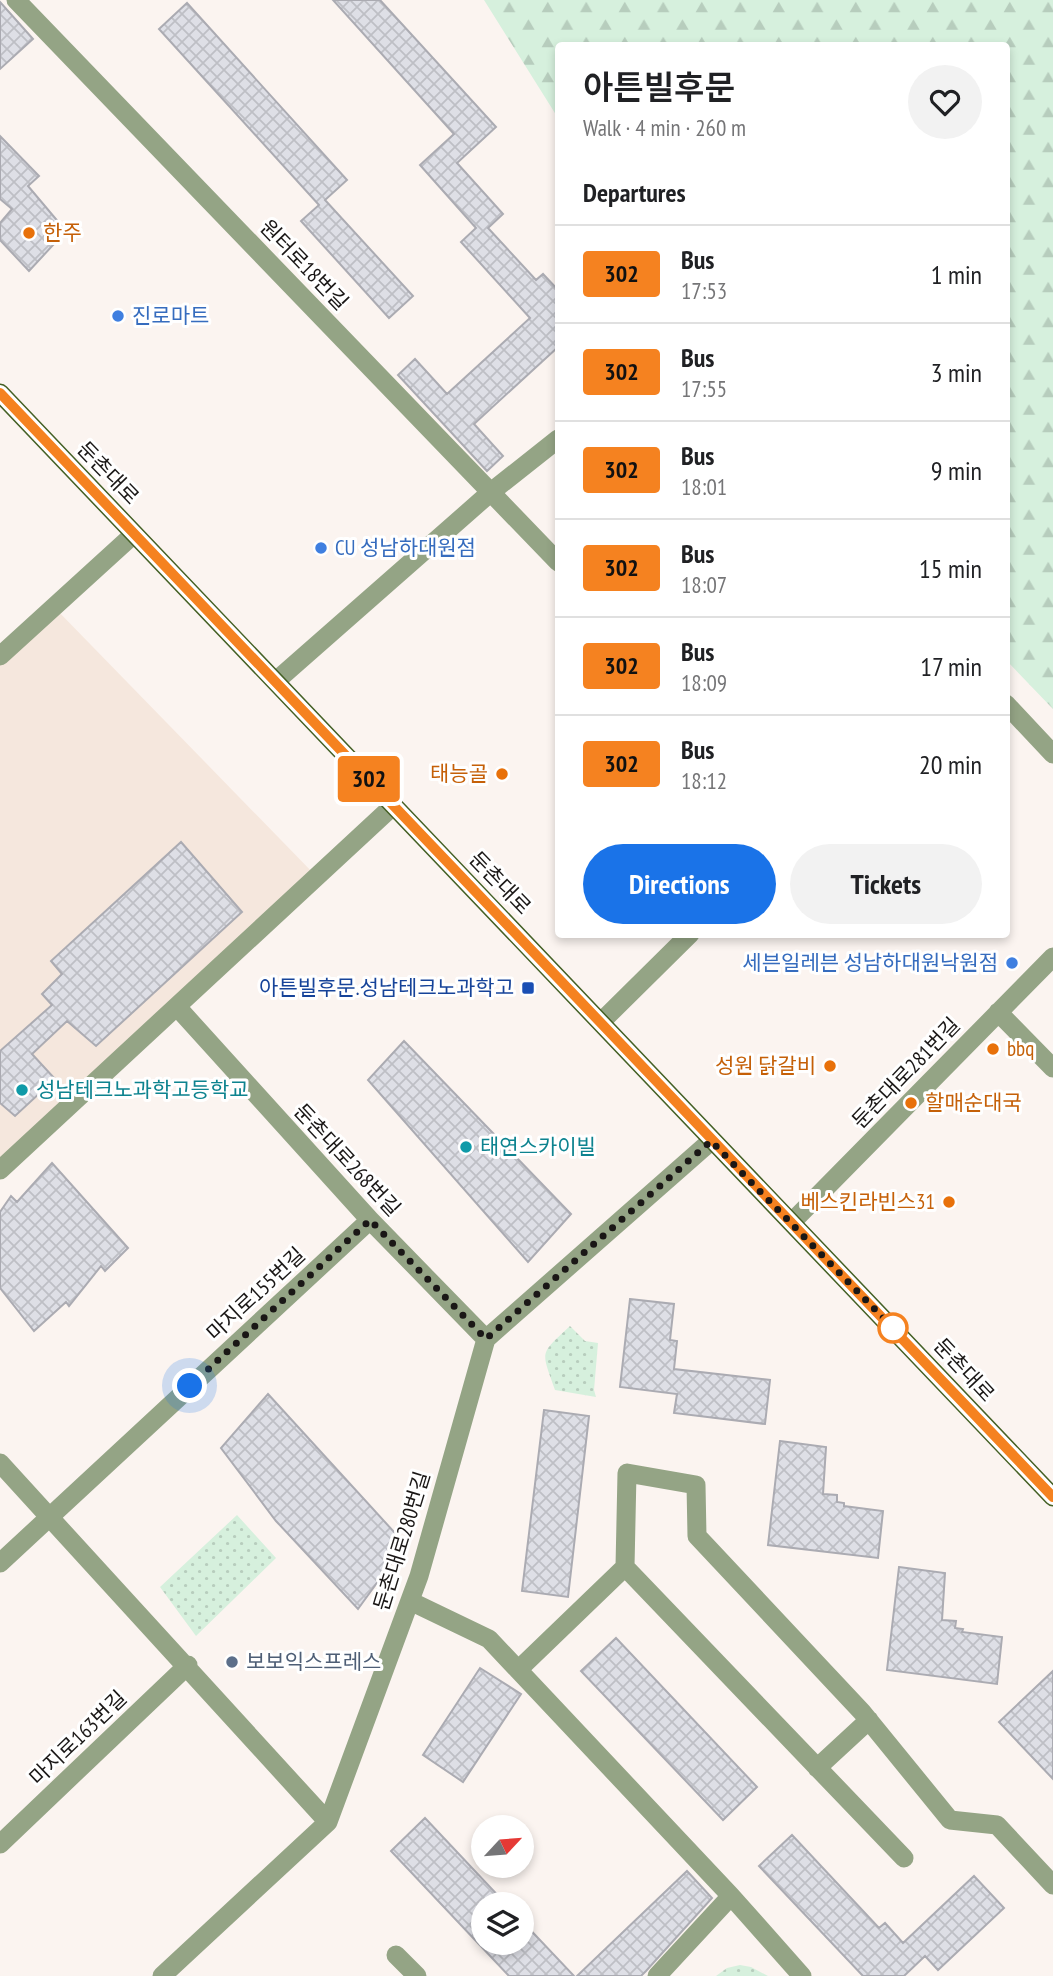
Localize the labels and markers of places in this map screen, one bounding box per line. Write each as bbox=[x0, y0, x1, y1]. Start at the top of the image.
place label: 한주 bbox=[43, 219, 82, 246]
marker: 한주 bbox=[21, 225, 37, 241]
place label: 진로마트 bbox=[132, 302, 209, 329]
marker: 진로마트 bbox=[110, 308, 126, 324]
place label: CU 성남하대원점 bbox=[335, 534, 476, 561]
marker: CU 성남하대원점 bbox=[313, 540, 329, 556]
place label: 태능골 bbox=[430, 760, 488, 787]
marker: 태능골 bbox=[494, 766, 510, 782]
place label: 세븐일레븐 성남하대원낙원점 bbox=[742, 949, 998, 976]
marker: 세븐일레븐 성남하대원낙원점 bbox=[1004, 955, 1020, 971]
place label: 아튼빌후문.성남테크노과학고 bbox=[259, 974, 514, 1001]
marker: 아튼빌후문.성남테크노과학고 bbox=[520, 980, 536, 996]
place label: bbq bbox=[1007, 1035, 1034, 1062]
marker: bbq bbox=[985, 1041, 1001, 1057]
place label: 성원 닭갈비 bbox=[715, 1052, 816, 1079]
marker: 성원 닭갈비 bbox=[822, 1058, 838, 1074]
place label: 성남테크노과학고등학교 bbox=[36, 1076, 249, 1103]
marker: 성남테크노과학고등학교 bbox=[14, 1082, 30, 1098]
place label: 할매순대국 bbox=[925, 1089, 1022, 1116]
marker: 할매순대국 bbox=[903, 1095, 919, 1111]
place label: 태연스카이빌 bbox=[480, 1133, 596, 1160]
marker: 태연스카이빌 bbox=[458, 1139, 474, 1155]
place label: 베스킨라빈스31 bbox=[800, 1188, 935, 1215]
marker: 베스킨라빈스31 bbox=[941, 1194, 957, 1210]
unlabelled marker bbox=[878, 1313, 908, 1343]
place label: 보보익스프레스 bbox=[246, 1648, 381, 1675]
marker: 보보익스프레스 bbox=[224, 1654, 240, 1670]

